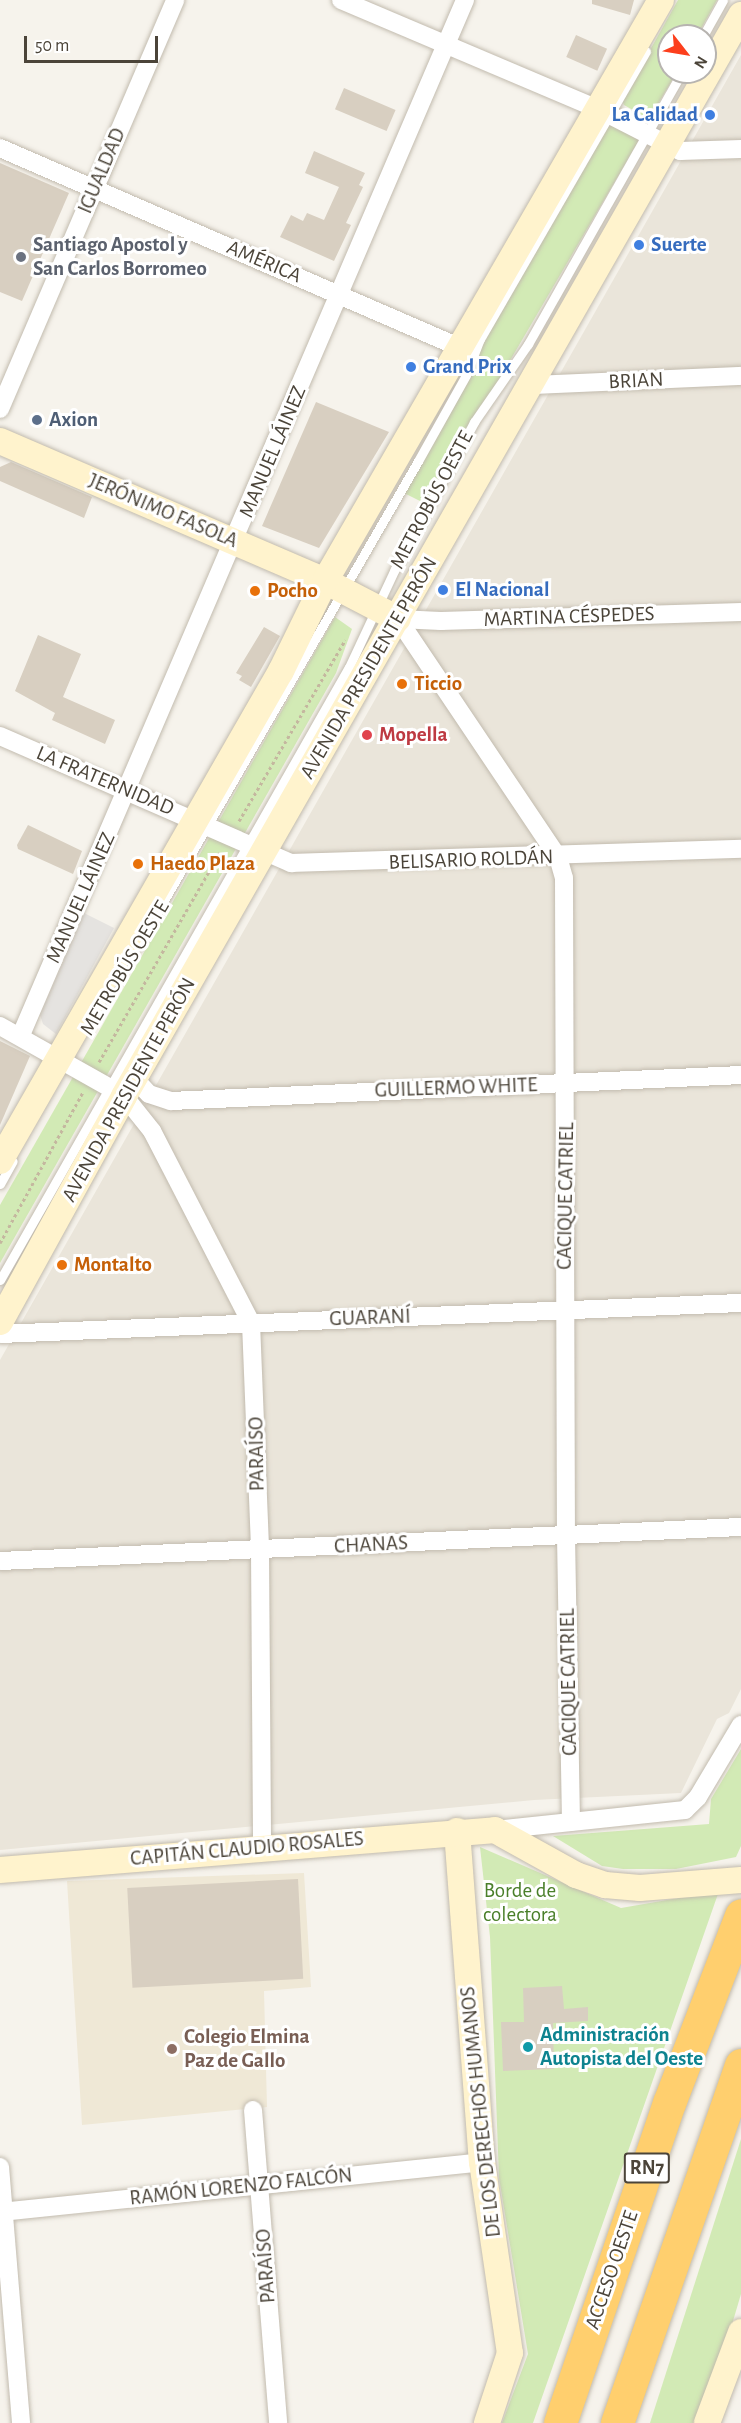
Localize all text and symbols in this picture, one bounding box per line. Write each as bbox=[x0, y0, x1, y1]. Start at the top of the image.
scale bar bbox=[27, 24, 160, 62]
north arrow bbox=[657, 24, 717, 84]
text: 50 m bbox=[35, 37, 69, 55]
text: N bbox=[691, 53, 710, 71]
place label: La Calidad bbox=[611, 102, 698, 128]
marker: La Calidad bbox=[703, 108, 717, 122]
street label: IGUALDAD bbox=[73, 124, 131, 218]
place label: Santiago Apostol y San Carlos Borromeo bbox=[33, 232, 207, 282]
place label: Suerte bbox=[651, 232, 707, 258]
street label: AMÉRICA bbox=[223, 235, 305, 289]
marker: Suerte bbox=[632, 238, 646, 252]
marker: Santiago Apostol y San Carlos Borromeo bbox=[14, 250, 28, 264]
place label: Grand Prix bbox=[423, 354, 511, 380]
marker: Grand Prix bbox=[404, 360, 418, 374]
street label: BRIAN bbox=[608, 367, 664, 395]
street label: MANUEL LÁINEZ bbox=[234, 382, 312, 522]
place label: Axion bbox=[49, 407, 98, 433]
marker: Axion bbox=[30, 413, 44, 427]
street label: METROBÚS OESTE bbox=[385, 427, 479, 573]
street label: JERÓNIMO FASOLA bbox=[85, 468, 241, 554]
street label: AVENIDA PRESIDENTE PERÓN bbox=[295, 552, 443, 784]
place label: El Nacional bbox=[455, 577, 549, 603]
place label: Pocho bbox=[267, 578, 318, 604]
marker: El Nacional bbox=[436, 583, 450, 597]
marker: Pocho bbox=[248, 584, 262, 598]
street label: MARTINA CÉSPEDES bbox=[483, 601, 655, 633]
place label: Ticcio bbox=[414, 671, 462, 697]
marker: Ticcio bbox=[395, 677, 409, 691]
place label: Mopella bbox=[379, 722, 448, 748]
marker: Mopella bbox=[360, 728, 374, 742]
street label: LA FRATERNIDAD bbox=[32, 741, 178, 821]
street label: MANUEL LÁINEZ bbox=[41, 829, 121, 967]
street label: BELISARIO ROLDÁN bbox=[388, 845, 554, 875]
place label: Haedo Plaza bbox=[150, 851, 255, 877]
marker: Haedo Plaza bbox=[131, 857, 145, 871]
street label: METROBÚS OESTE bbox=[75, 896, 175, 1040]
street label: AVENIDA PRESIDENTE PERÓN bbox=[57, 973, 201, 1207]
street label: GUILLERMO WHITE bbox=[374, 1073, 538, 1103]
street label: CACIQUE CATRIEL bbox=[552, 1122, 580, 1270]
place label: Montalto bbox=[74, 1252, 152, 1278]
marker: Montalto bbox=[55, 1258, 69, 1272]
street label: GUARANÍ bbox=[329, 1304, 411, 1332]
street label: PARAÍSO bbox=[244, 1416, 270, 1492]
street label: CHANAS bbox=[333, 1530, 409, 1560]
street label: CACIQUE CATRIEL bbox=[555, 1608, 583, 1756]
street label: CAPITÁN CLAUDIO ROSALES bbox=[129, 1826, 365, 1872]
park label: Borde de colectora bbox=[483, 1878, 557, 1928]
street label: DE LOS DERECHOS HUMANOS bbox=[455, 1985, 507, 2239]
place label: Administración Autopista del Oeste bbox=[540, 2022, 703, 2072]
place label: Colegio Elmina Paz de Gallo bbox=[184, 2024, 310, 2074]
marker: Administración Autopista del Oeste bbox=[521, 2040, 535, 2054]
marker: Colegio Elmina Paz de Gallo bbox=[165, 2042, 179, 2056]
road number: RN7 bbox=[623, 2151, 671, 2185]
street label: RAMÓN LORENZO FALCÓN bbox=[128, 2163, 354, 2211]
street label: ACCESO OESTE bbox=[580, 2207, 644, 2333]
street label: PARAÍSO bbox=[251, 2228, 281, 2304]

